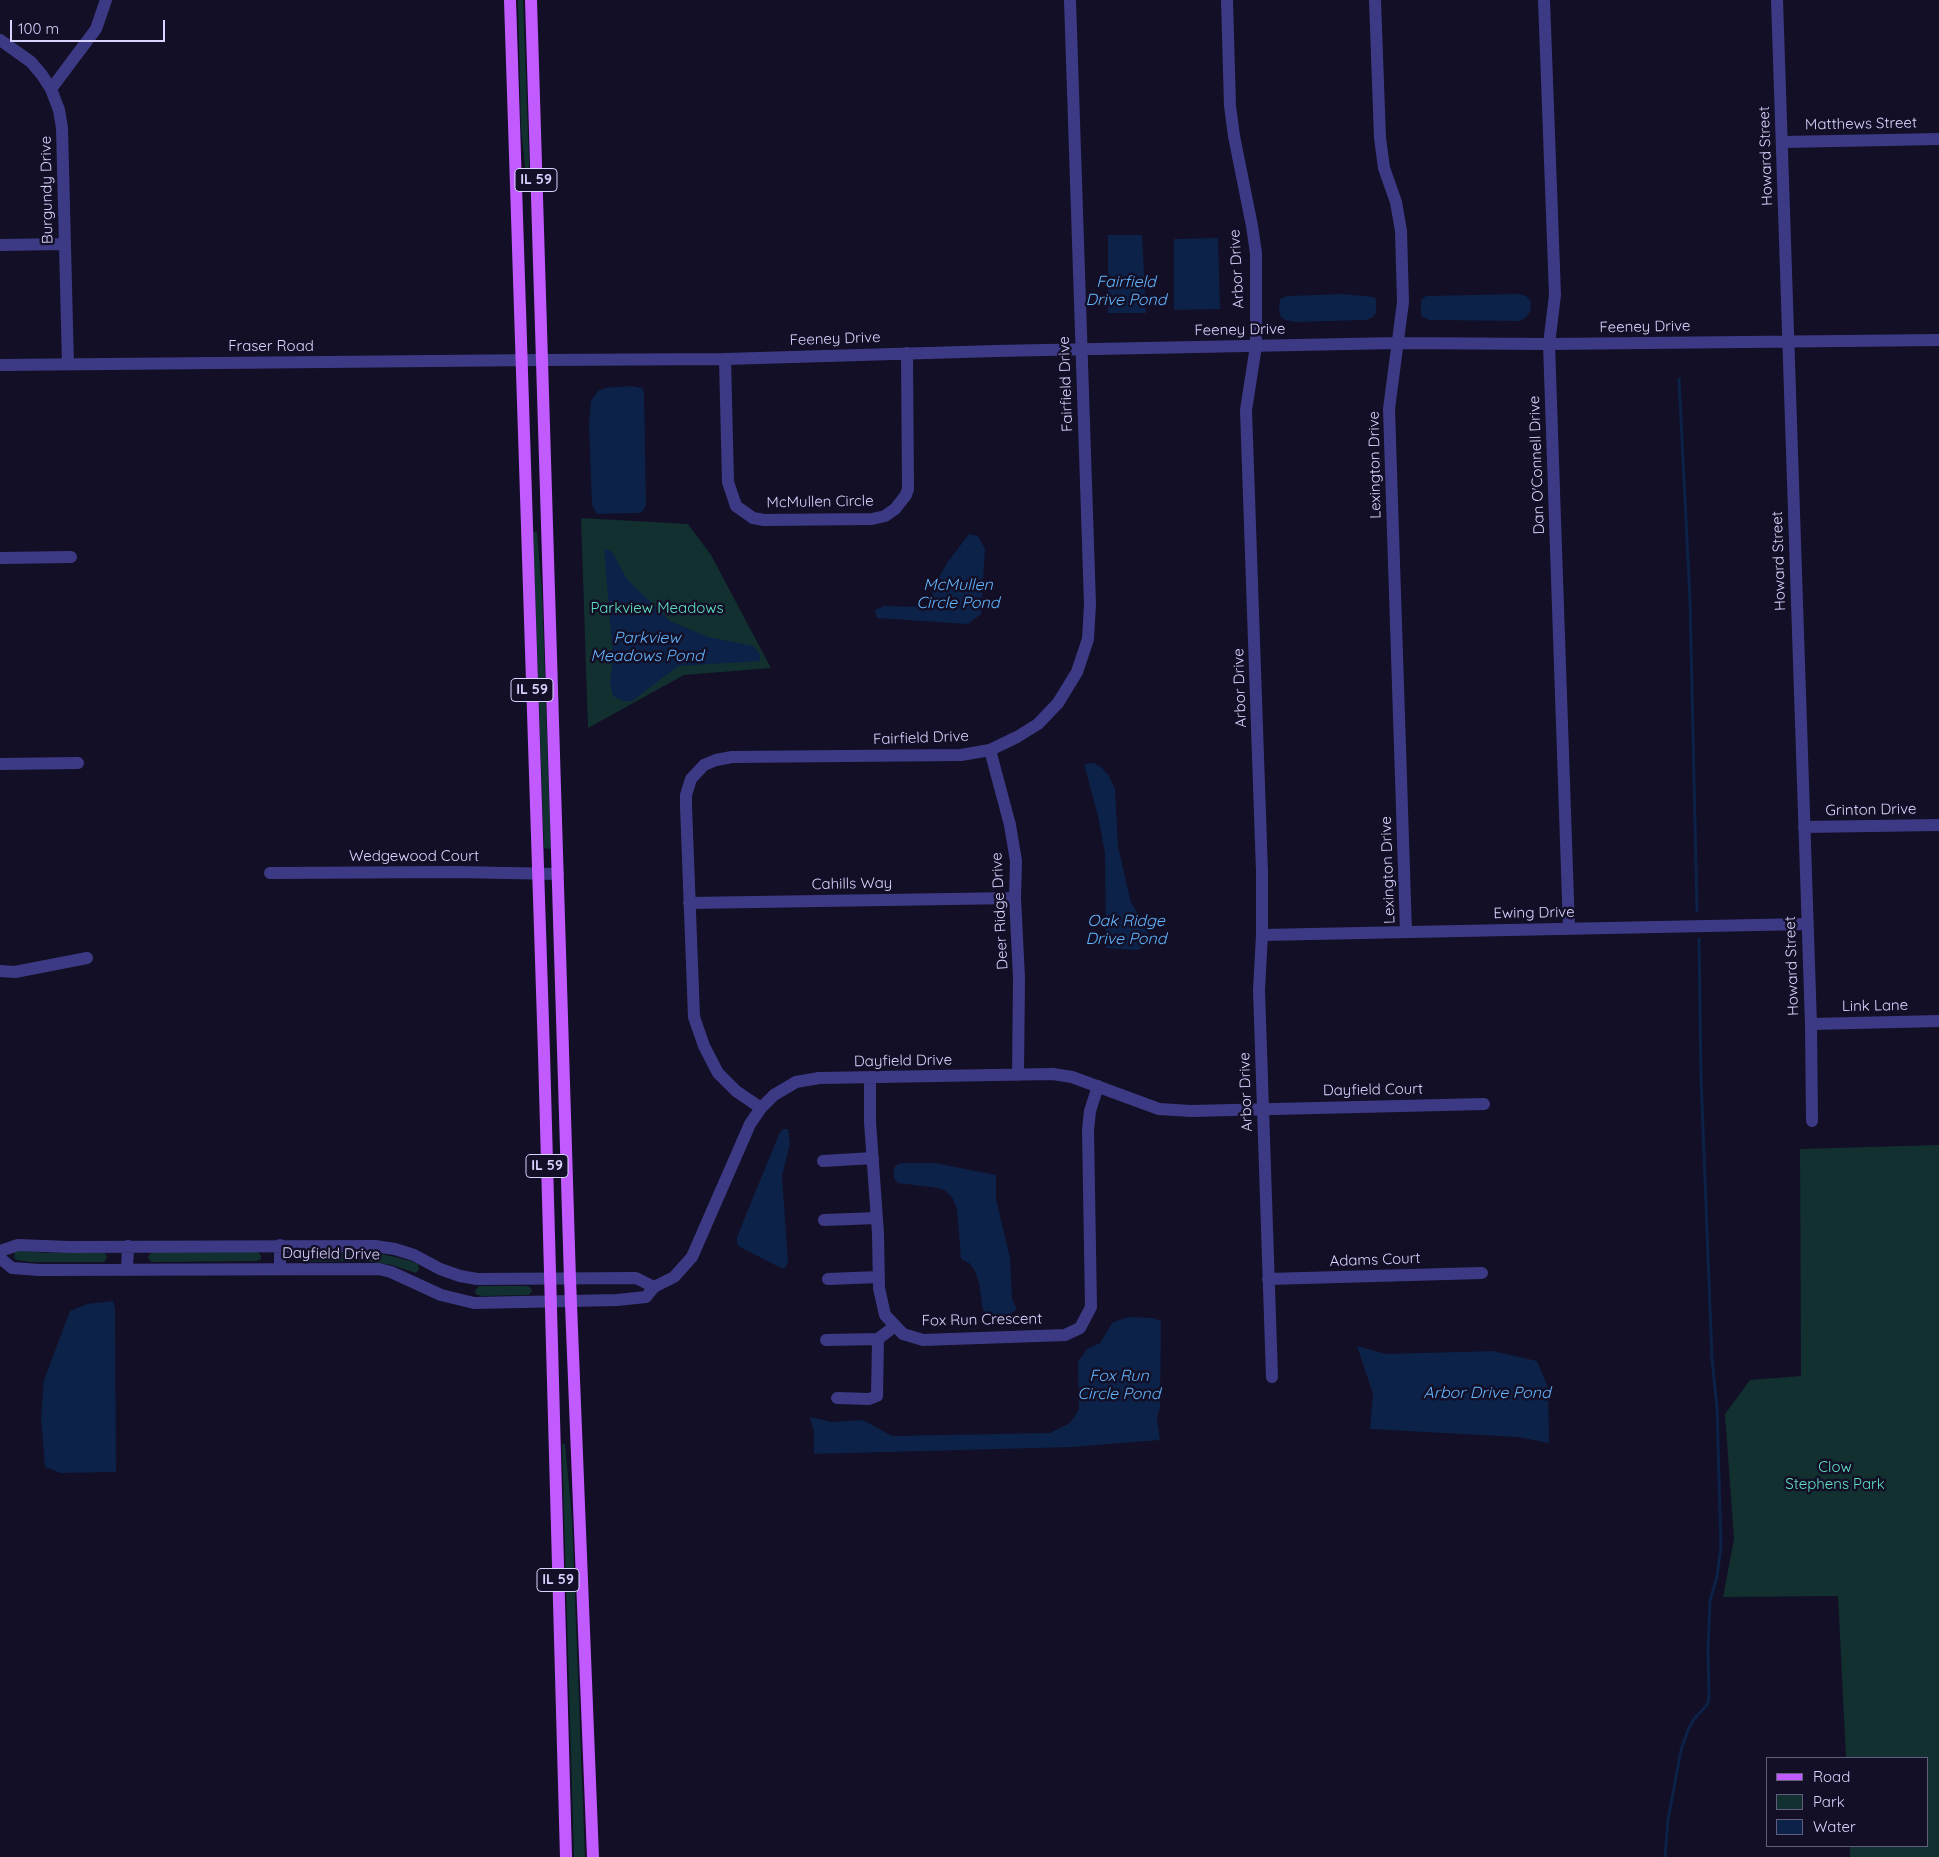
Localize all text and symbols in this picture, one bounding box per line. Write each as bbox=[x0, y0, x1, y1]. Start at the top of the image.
scale bar bbox=[12, 10, 168, 42]
text: 100 m bbox=[18, 19, 59, 38]
street label: Howard Street bbox=[1755, 106, 1777, 206]
street label: Matthews Street bbox=[1805, 114, 1917, 134]
street label: Burgundy Drive bbox=[37, 136, 57, 244]
road number: IL 59 bbox=[515, 168, 557, 192]
street label: Arbor Drive bbox=[1226, 229, 1248, 309]
water label: Fairfield Drive Pond bbox=[1086, 272, 1166, 310]
street label: Feeney Drive bbox=[1599, 317, 1691, 337]
street label: Feeney Drive bbox=[1194, 320, 1286, 340]
street label: Feeney Drive bbox=[789, 328, 881, 350]
street label: Fairfield Drive bbox=[1055, 336, 1077, 432]
street label: Fraser Road bbox=[228, 337, 314, 355]
street label: Dan O'Connell Drive bbox=[1526, 395, 1548, 535]
street label: Lexington Drive bbox=[1365, 411, 1385, 519]
street label: McMullen Circle bbox=[766, 492, 874, 512]
street label: Howard Street bbox=[1768, 511, 1790, 611]
water label: McMullen Circle Pond bbox=[917, 575, 999, 613]
park label: Parkview Meadows bbox=[590, 599, 724, 617]
water label: Parkview Meadows Pond bbox=[590, 628, 704, 666]
street label: Arbor Drive bbox=[1230, 648, 1250, 728]
road number: IL 59 bbox=[511, 678, 553, 702]
street label: Fairfield Drive bbox=[873, 727, 969, 749]
street label: Grinton Drive bbox=[1825, 800, 1917, 820]
street label: Lexington Drive bbox=[1377, 816, 1399, 924]
street label: Wedgewood Court bbox=[349, 847, 479, 865]
street label: Deer Ridge Drive bbox=[988, 852, 1012, 970]
street label: Cahills Way bbox=[812, 874, 892, 894]
street label: Ewing Drive bbox=[1493, 903, 1575, 923]
water label: Oak Ridge Drive Pond bbox=[1086, 911, 1166, 949]
street label: Howard Street bbox=[1781, 916, 1803, 1016]
street label: Link Lane bbox=[1842, 996, 1908, 1016]
street label: Dayfield Drive bbox=[854, 1051, 952, 1071]
street label: Arbor Drive bbox=[1236, 1052, 1256, 1132]
street label: Dayfield Court bbox=[1323, 1080, 1423, 1100]
road number: IL 59 bbox=[526, 1154, 568, 1178]
street label: Dayfield Drive bbox=[282, 1244, 380, 1264]
street label: Adams Court bbox=[1329, 1249, 1421, 1271]
street label: Fox Run Crescent bbox=[922, 1310, 1042, 1330]
water label: Fox Run Circle Pond bbox=[1078, 1366, 1160, 1404]
water label: Arbor Drive Pond bbox=[1423, 1383, 1551, 1403]
park label: Clow Stephens Park bbox=[1785, 1458, 1885, 1493]
road number: IL 59 bbox=[537, 1568, 579, 1592]
legend bbox=[1766, 1757, 1929, 1847]
text: Road bbox=[1813, 1767, 1850, 1786]
text: Park bbox=[1813, 1792, 1845, 1811]
text: Water bbox=[1813, 1817, 1856, 1836]

